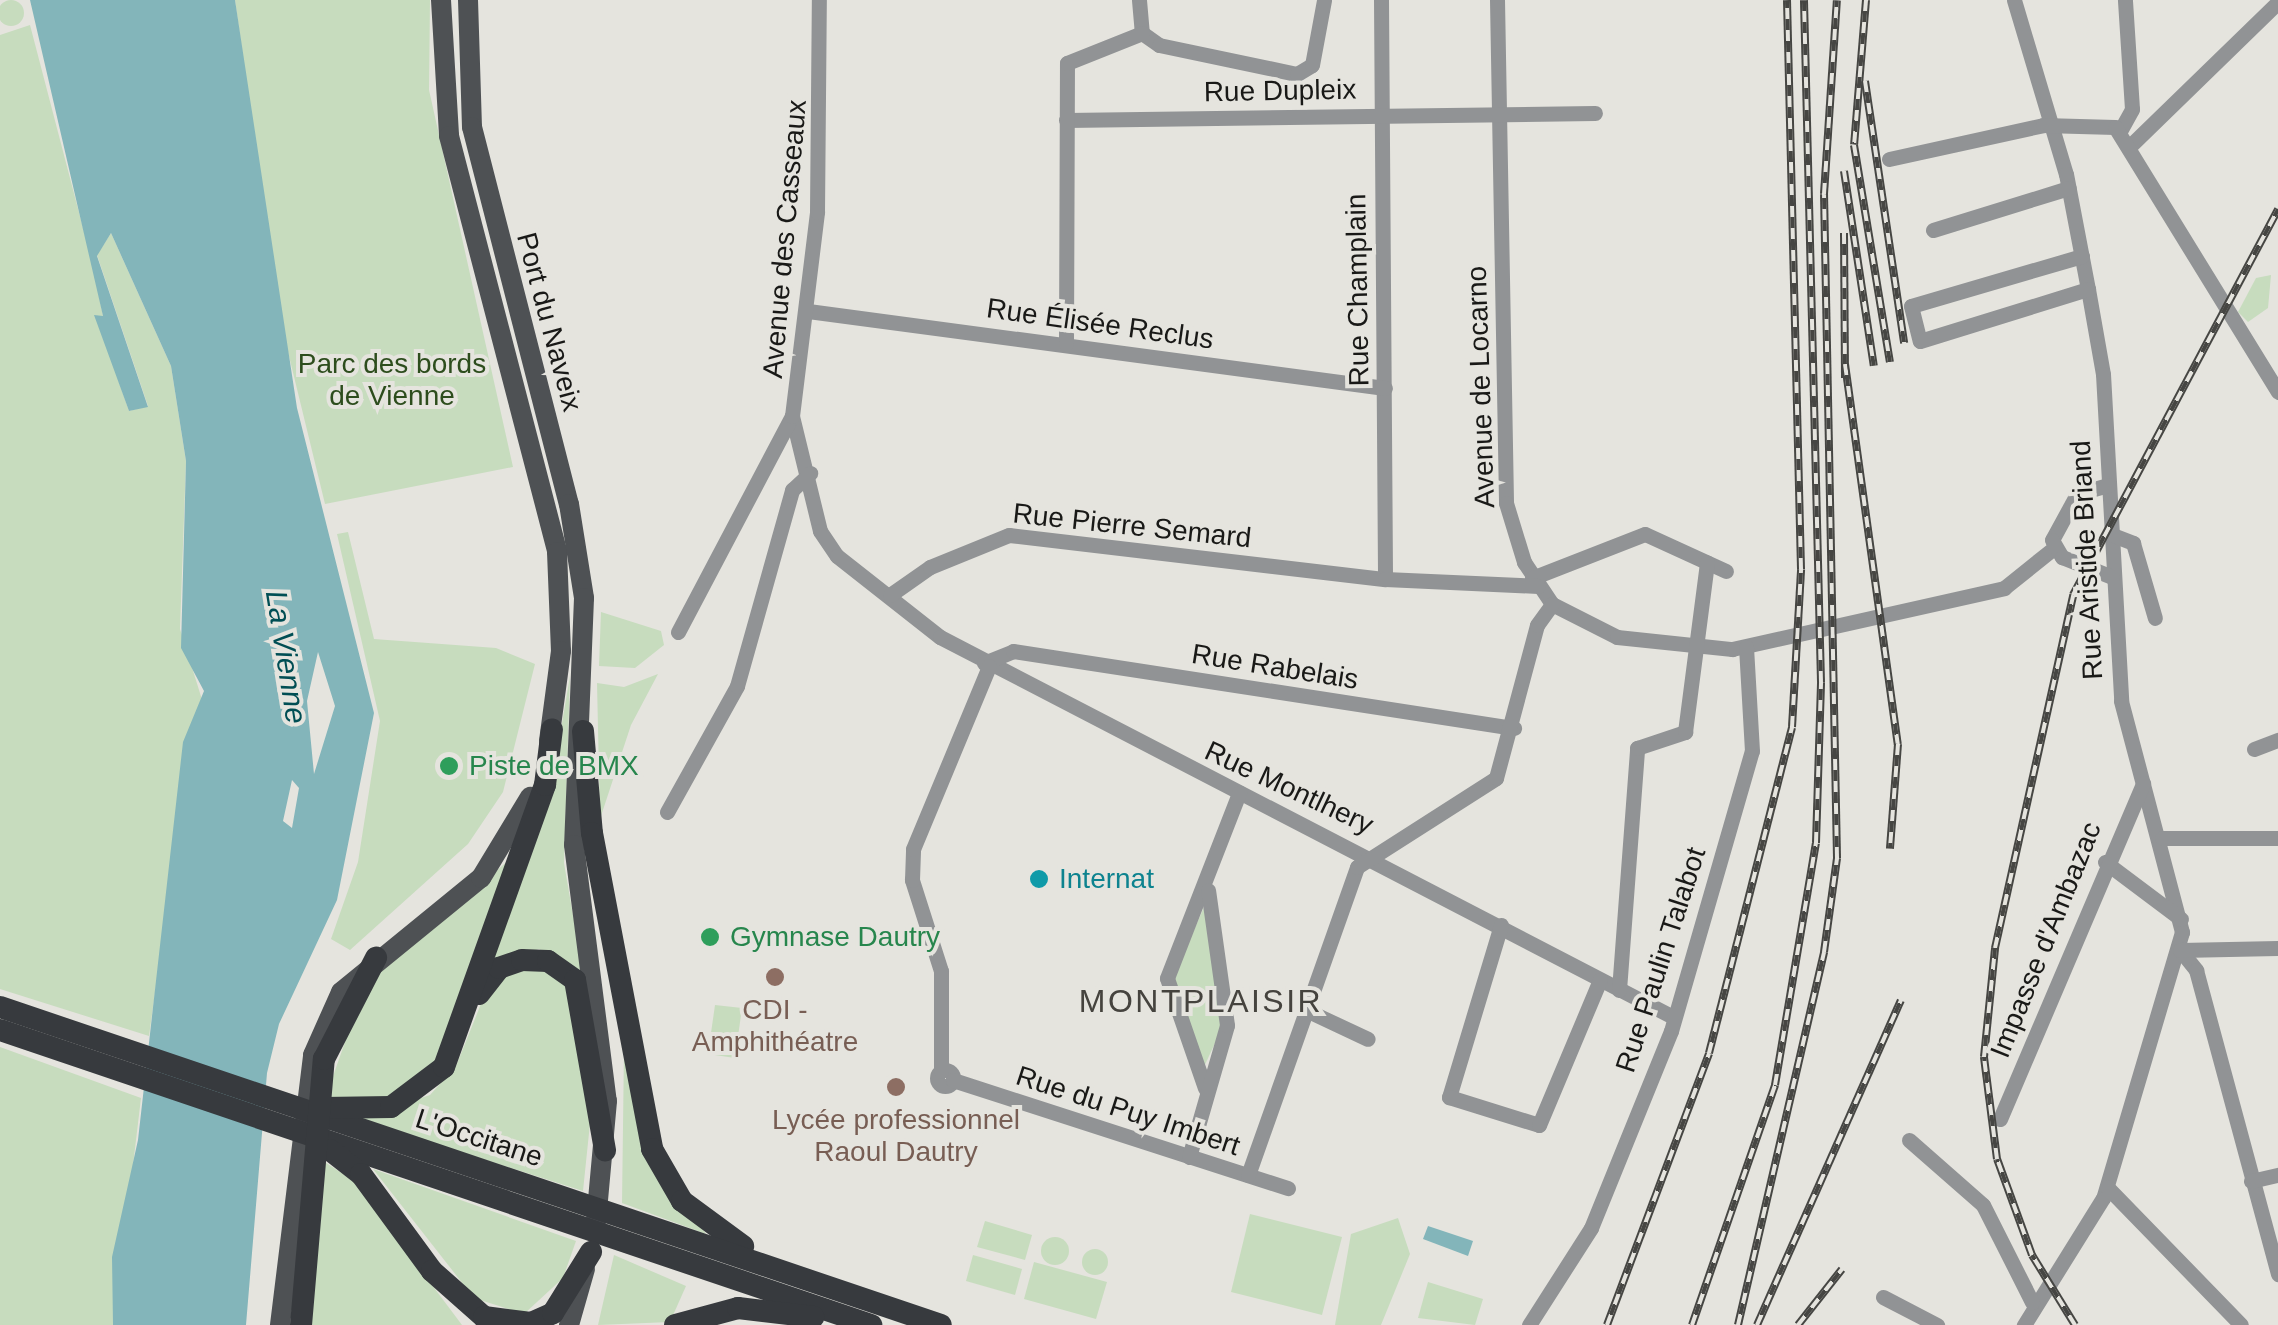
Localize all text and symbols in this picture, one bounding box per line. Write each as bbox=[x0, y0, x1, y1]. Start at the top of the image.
street label: Rue Dupleix bbox=[1203, 73, 1357, 109]
street label: Avenue des Casseaux bbox=[756, 98, 814, 380]
street label: Rue Champlain bbox=[1340, 193, 1376, 387]
street label: Port du Naveix bbox=[509, 229, 589, 415]
street label: Avenue de Locarno bbox=[1460, 265, 1502, 509]
street label: Rue Élisée Reclus bbox=[984, 291, 1216, 357]
park label: Parc des bords de Vienne bbox=[298, 347, 486, 413]
street label: Rue Aristide Briand bbox=[2064, 439, 2110, 681]
street label: Rue Pierre Semard bbox=[1011, 497, 1253, 555]
water label: La Vienne bbox=[258, 588, 314, 726]
street label: Rue Rabelais bbox=[1189, 637, 1361, 697]
street label: Rue Montlhery bbox=[1199, 734, 1379, 842]
place label: Piste de BMX bbox=[469, 749, 639, 783]
marker: Piste de BMX bbox=[438, 755, 460, 777]
street label: Impasse d'Ambazac bbox=[1983, 817, 2109, 1063]
street label: Rue Paulin Talabot bbox=[1609, 843, 1713, 1077]
place label: Internat bbox=[1059, 862, 1154, 896]
marker: Internat bbox=[1028, 868, 1050, 890]
place label: Gymnase Dautry bbox=[730, 920, 940, 954]
marker: Gymnase Dautry bbox=[699, 926, 721, 948]
marker: CDI - Amphithéatre bbox=[764, 966, 786, 988]
district label: MONTPLAISIR bbox=[1079, 982, 1323, 1020]
place label: CDI - Amphithéatre bbox=[692, 993, 858, 1059]
street label: Rue du Puy Imbert bbox=[1012, 1059, 1244, 1163]
marker: Lycée professionnel Raoul Dautry bbox=[885, 1076, 907, 1098]
street label: L'Occitane bbox=[411, 1102, 547, 1174]
place label: Lycée professionnel Raoul Dautry bbox=[772, 1103, 1020, 1169]

